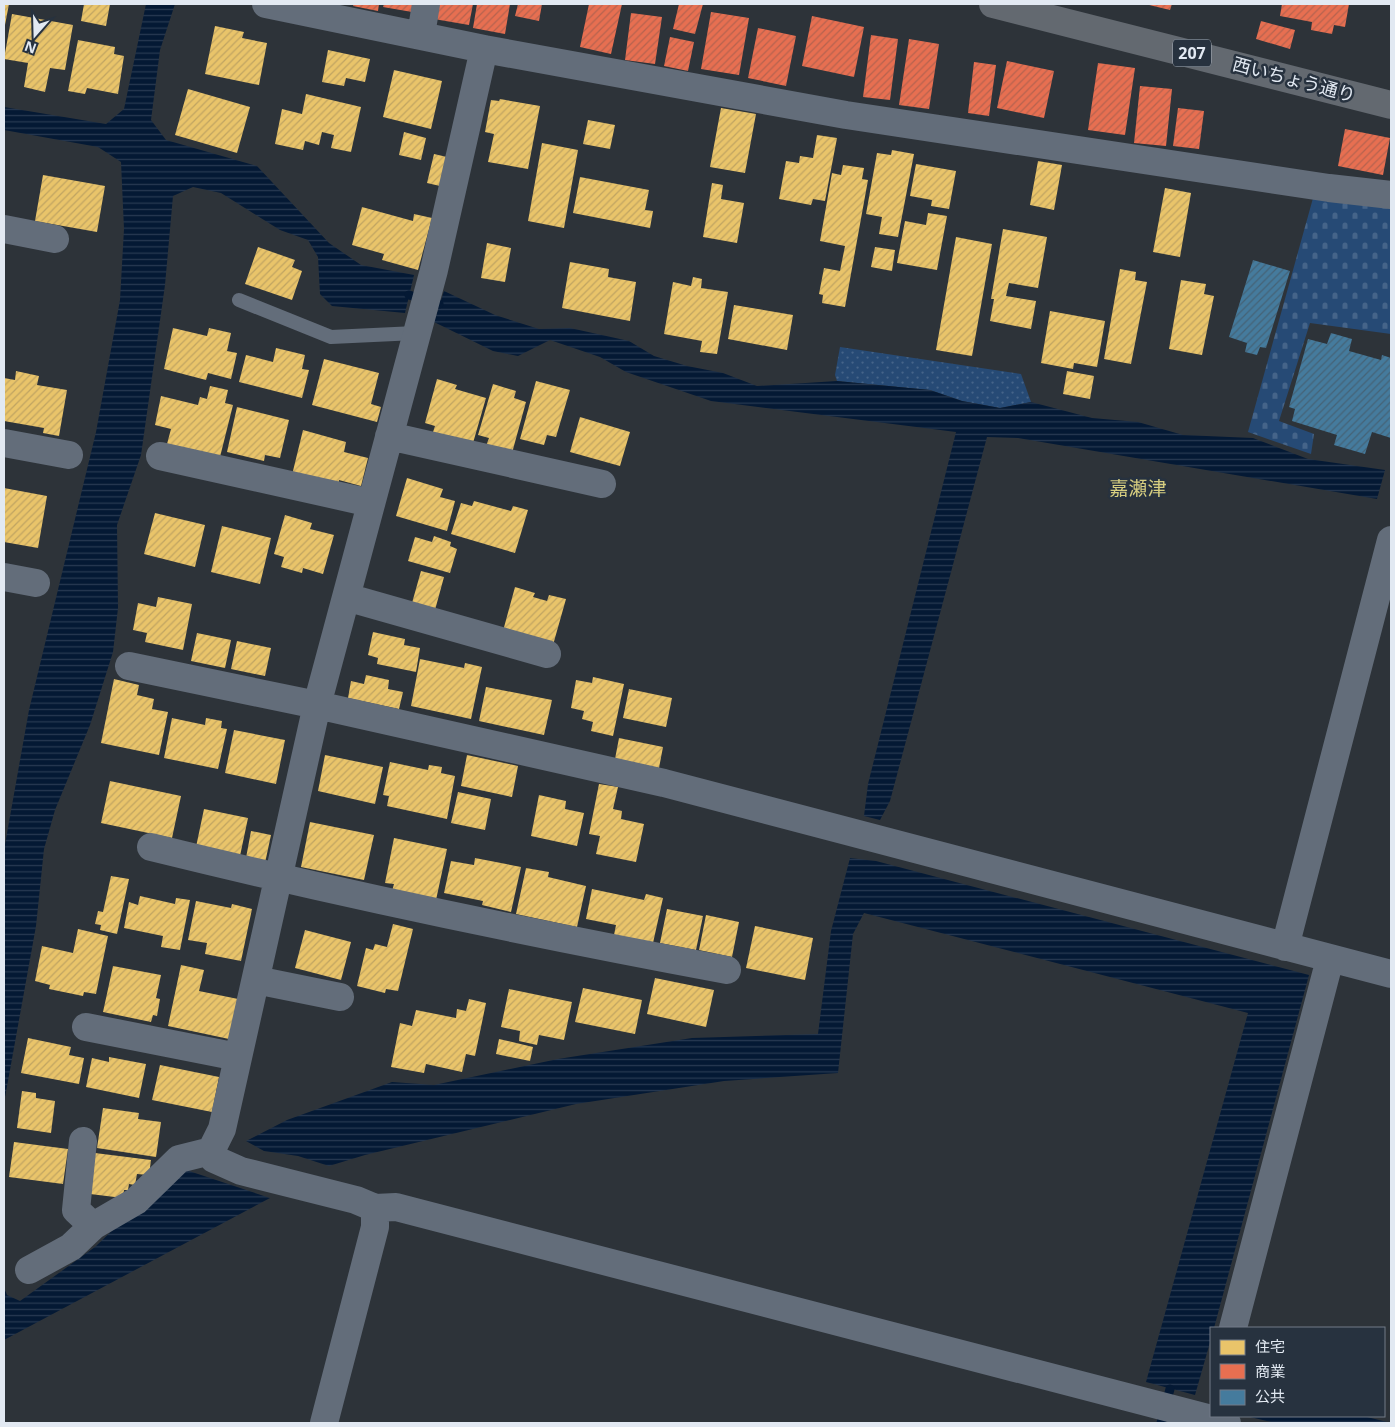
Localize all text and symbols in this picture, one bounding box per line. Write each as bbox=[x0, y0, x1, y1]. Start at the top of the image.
north arrow bbox=[10, 10, 60, 60]
text: N bbox=[22, 37, 39, 59]
road number: 207 bbox=[1173, 40, 1211, 66]
street label: 西いちょう通り bbox=[1230, 51, 1358, 107]
district label: 嘉瀬津 bbox=[1109, 475, 1167, 501]
legend bbox=[1210, 1327, 1385, 1417]
text: 住宅 bbox=[1255, 1336, 1285, 1356]
text: 商業 bbox=[1255, 1361, 1285, 1381]
text: 公共 bbox=[1255, 1386, 1285, 1406]

